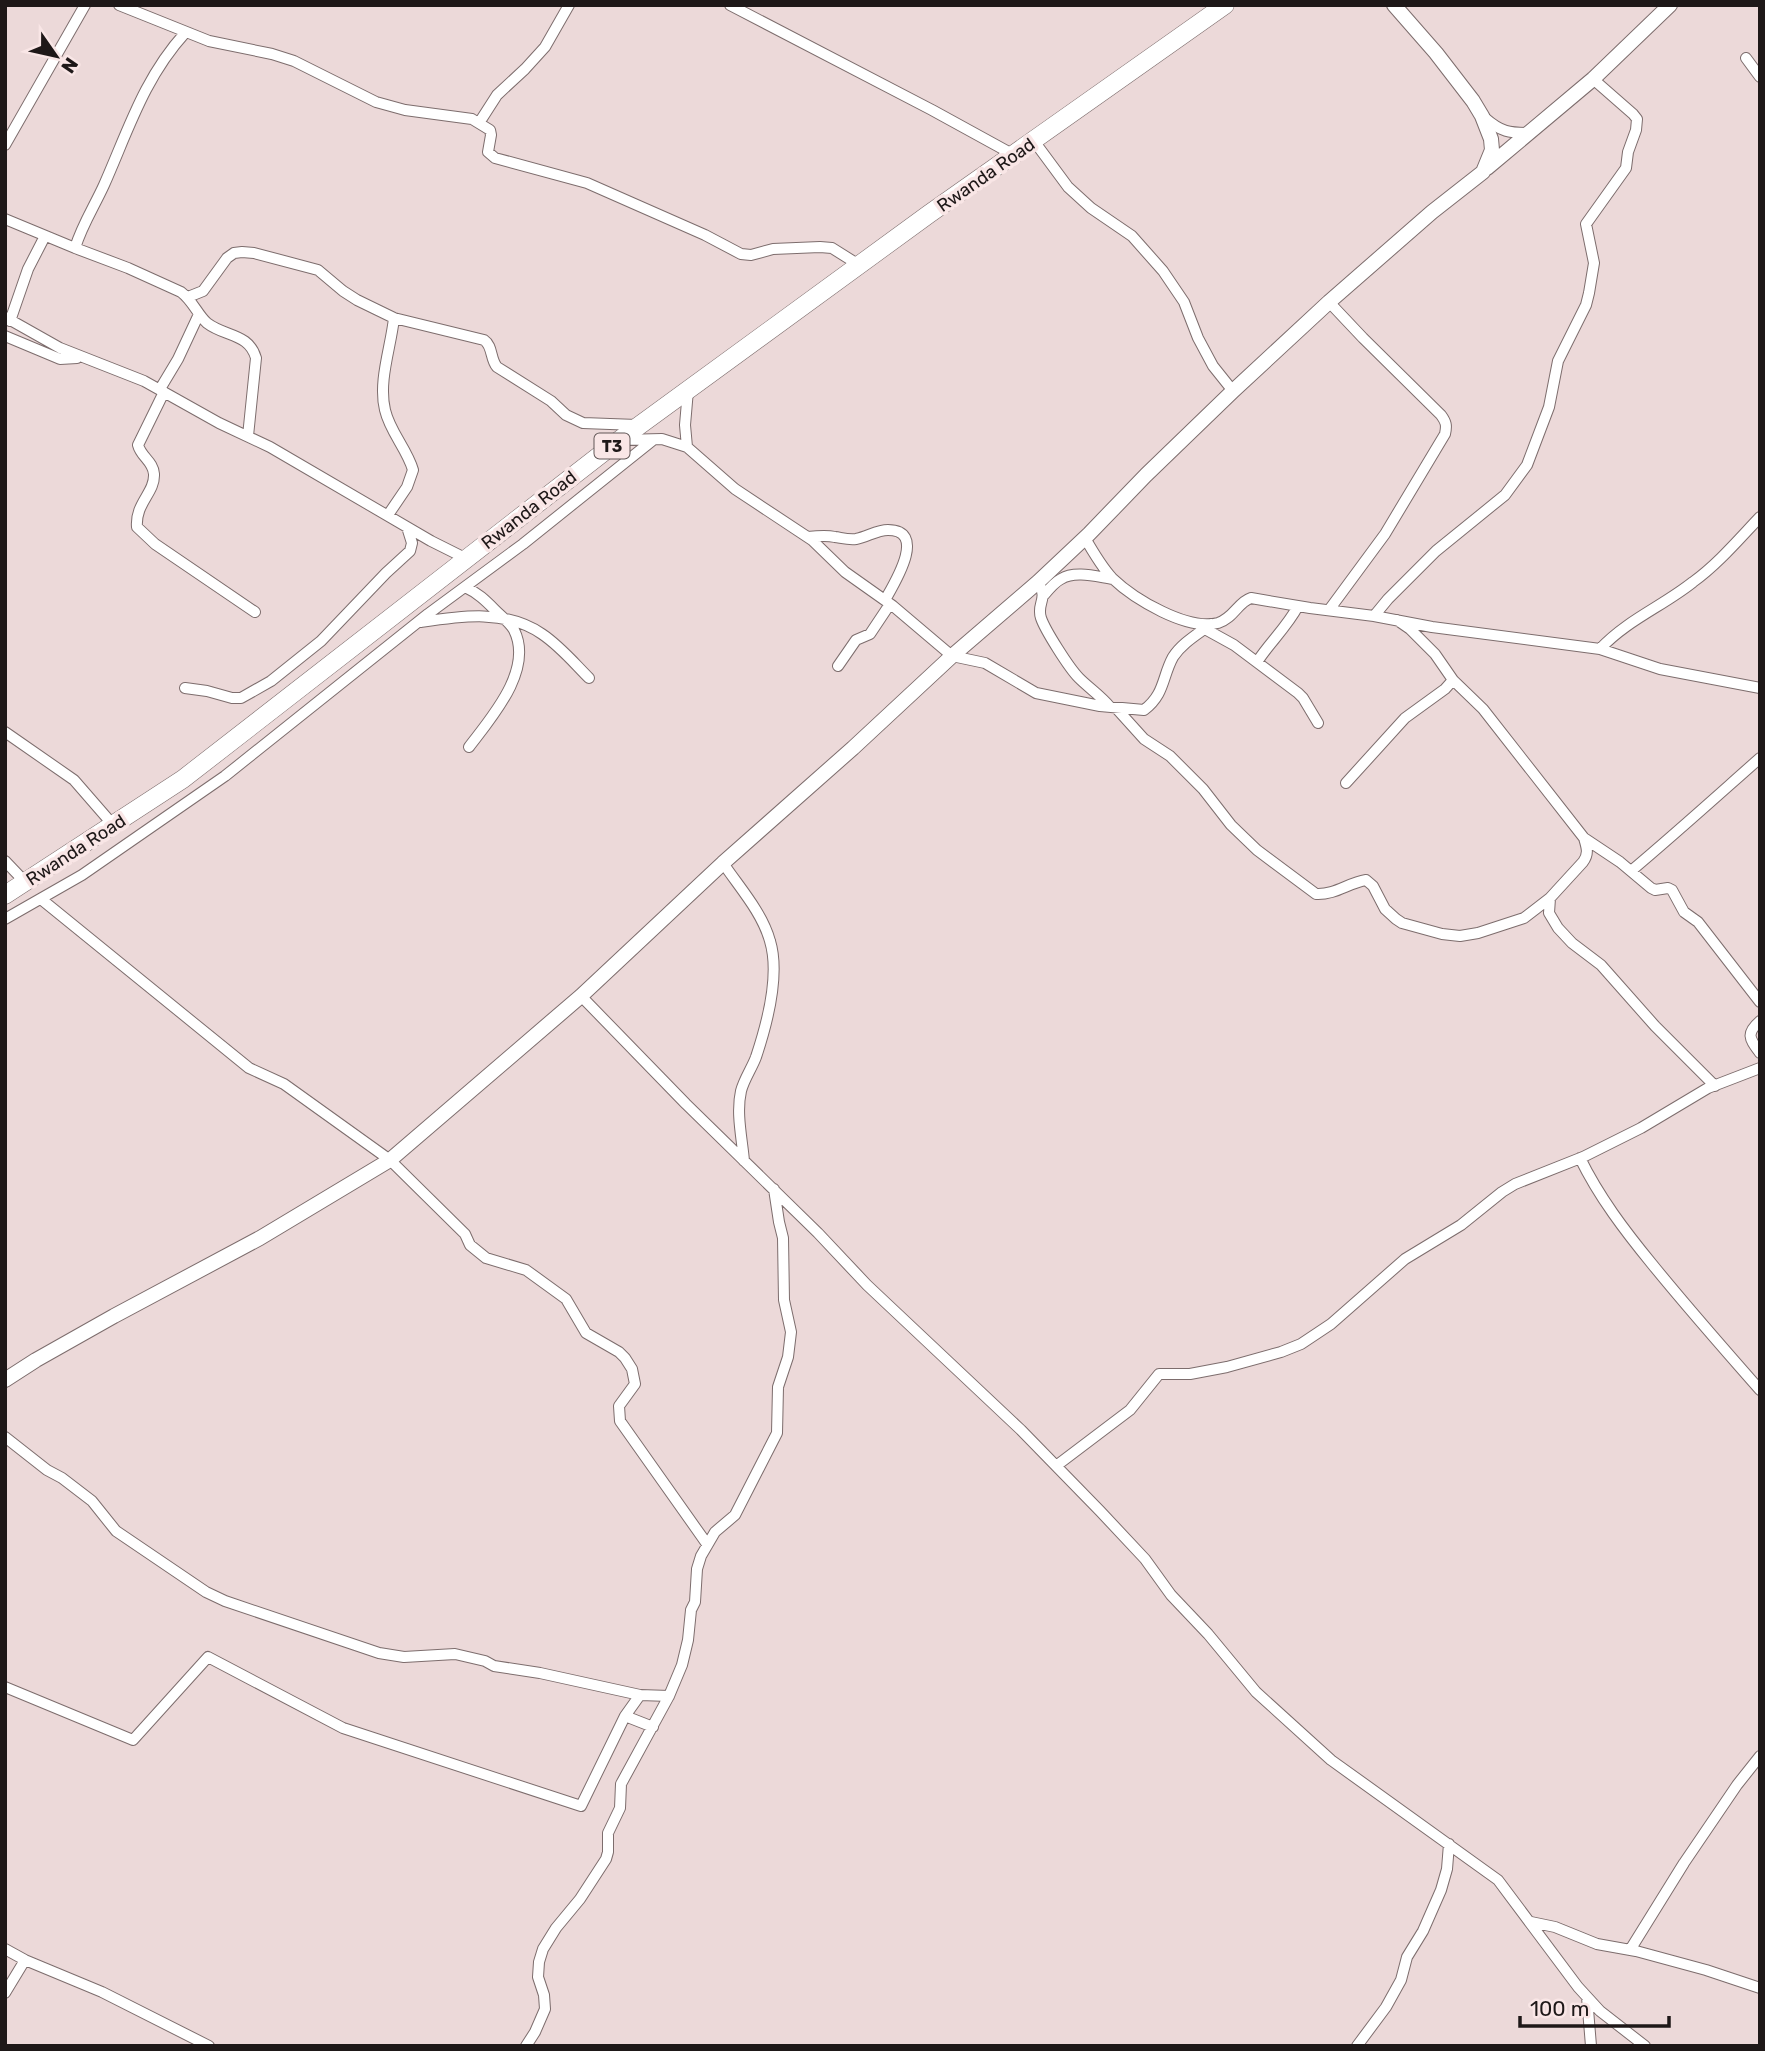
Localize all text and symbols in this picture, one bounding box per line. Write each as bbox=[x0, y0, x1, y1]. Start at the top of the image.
north arrow bbox=[21, 21, 91, 91]
text: N bbox=[56, 53, 83, 77]
street label: Rwanda Road bbox=[933, 133, 1039, 217]
road number: T3 bbox=[594, 434, 630, 458]
street label: Rwanda Road bbox=[477, 466, 581, 554]
street label: Rwanda Road bbox=[22, 810, 130, 890]
scale bar bbox=[1520, 1984, 1669, 2028]
text: 100 m bbox=[1530, 1996, 1589, 2021]

